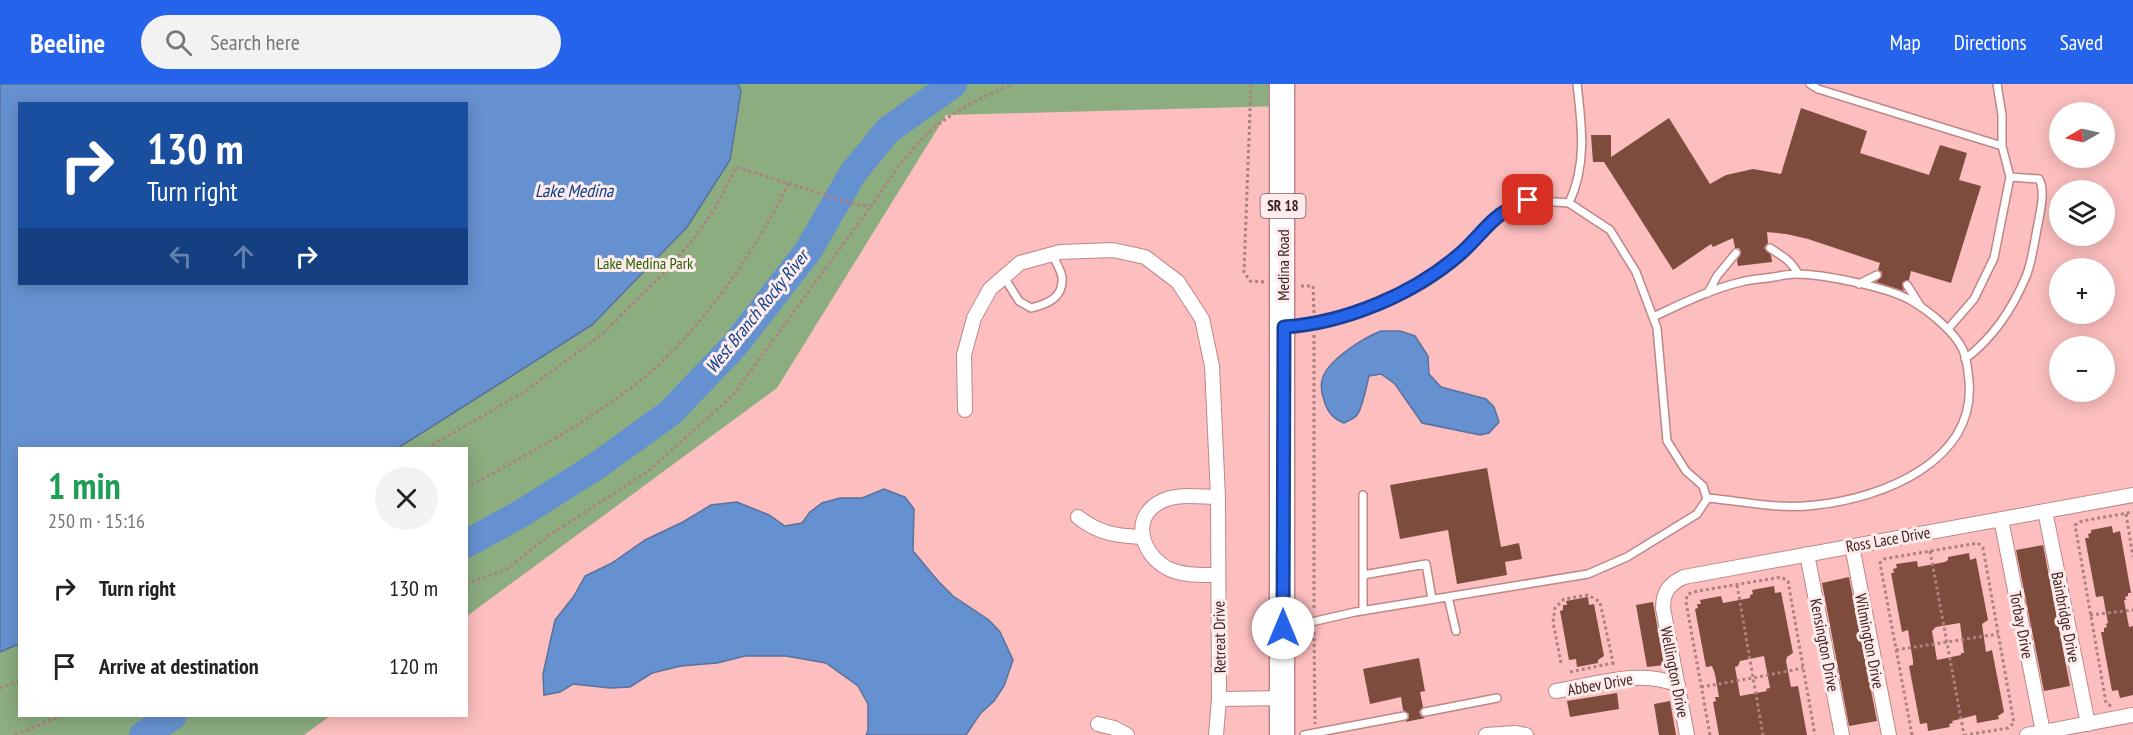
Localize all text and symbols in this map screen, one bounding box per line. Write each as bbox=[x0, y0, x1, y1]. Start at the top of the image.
search box bbox=[141, 15, 561, 69]
text: Beeline bbox=[30, 24, 105, 61]
icon: search bbox=[162, 26, 195, 59]
text: Search here bbox=[210, 28, 300, 56]
text: Map bbox=[1890, 29, 1921, 56]
text: Directions bbox=[1954, 29, 2027, 56]
text: Saved bbox=[2060, 29, 2103, 56]
north arrow bbox=[2049, 102, 2115, 168]
map controls bbox=[2049, 102, 2115, 402]
text: 130 m bbox=[147, 121, 244, 176]
icon: right bbox=[48, 126, 126, 204]
text: Turn right bbox=[147, 174, 238, 208]
pin bbox=[1502, 174, 1553, 225]
water label: Lake Medina bbox=[535, 179, 614, 202]
button: layers bbox=[2049, 180, 2115, 246]
icon: arrive bbox=[1511, 183, 1544, 216]
road number: SR 18 bbox=[1260, 194, 1306, 218]
street label: Medina Road bbox=[1273, 229, 1293, 301]
icon: left bbox=[164, 240, 197, 273]
icon: ahead bbox=[227, 240, 260, 273]
icon: right bbox=[290, 240, 323, 273]
water label: West Branch Rocky River bbox=[700, 243, 815, 378]
park label: Lake Medina Park bbox=[597, 253, 694, 273]
button: + bbox=[2049, 258, 2115, 324]
button: − bbox=[2049, 336, 2115, 402]
text: 1 min bbox=[48, 462, 121, 509]
button: close bbox=[375, 467, 438, 530]
text: 250 m · 15:16 bbox=[48, 508, 145, 534]
street label: Ross Lace Drive bbox=[1844, 522, 1932, 556]
street label: Bainbridge Drive bbox=[2047, 570, 2085, 664]
icon: right bbox=[48, 572, 81, 605]
text: Turn right bbox=[99, 574, 176, 602]
text: 130 m bbox=[389, 574, 438, 602]
street label: Torbay Drive bbox=[2006, 590, 2038, 660]
street label: Wilmington Drive bbox=[1851, 592, 1889, 690]
position arrow bbox=[1251, 596, 1315, 660]
street label: Kensington Drive bbox=[1806, 597, 1844, 693]
street label: Retreat Drive bbox=[1208, 601, 1230, 673]
street label: Wellington Drive bbox=[1656, 625, 1694, 719]
icon: arrive bbox=[48, 650, 81, 683]
text: Arrive at destination bbox=[99, 652, 259, 680]
text: 120 m bbox=[389, 652, 438, 680]
street label: Abbev Drive bbox=[1566, 668, 1634, 700]

